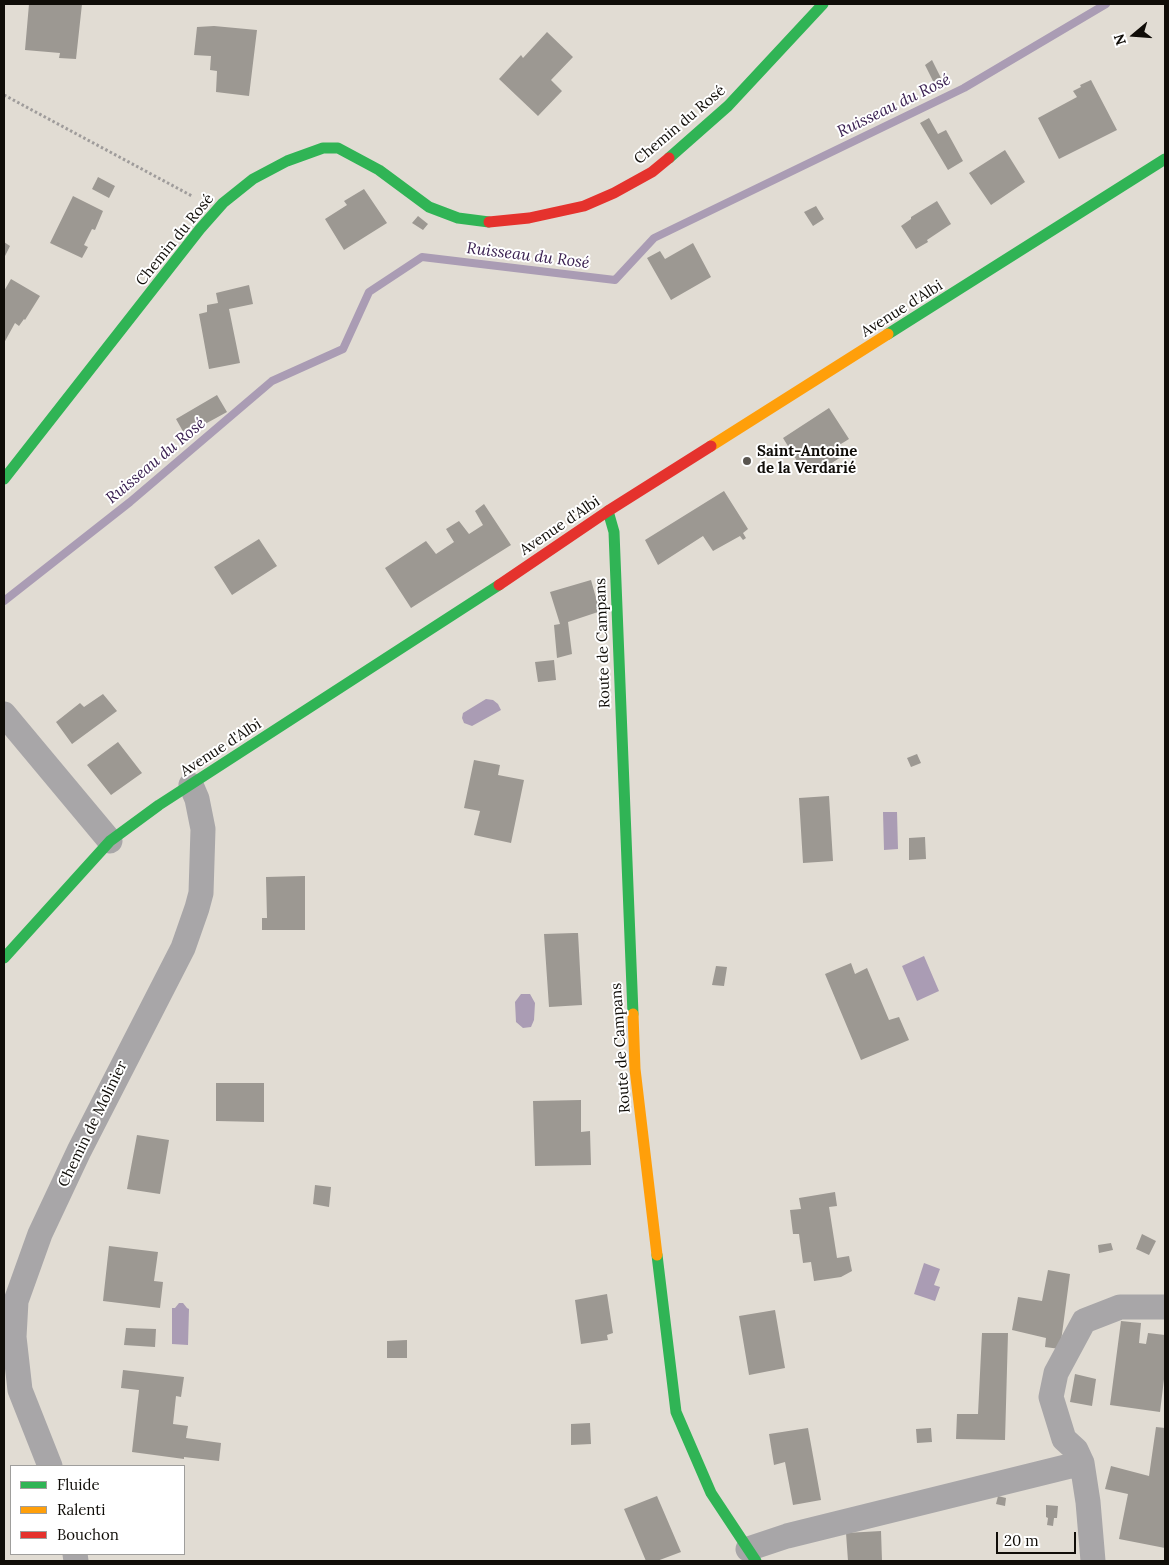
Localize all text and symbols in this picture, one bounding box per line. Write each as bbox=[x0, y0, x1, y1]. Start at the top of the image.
north arrow bbox=[1109, 10, 1159, 60]
text: N bbox=[1110, 32, 1130, 48]
water label: Ruisseau du Rosé bbox=[834, 70, 954, 142]
street label: Chemin du Rosé bbox=[631, 82, 729, 168]
street label: Chemin du Rosé bbox=[132, 190, 218, 290]
water label: Ruisseau du Rosé bbox=[465, 239, 591, 273]
street label: Avenue d'Albi bbox=[858, 277, 946, 341]
water label: Ruisseau du Rosé bbox=[102, 414, 210, 508]
place label: Saint-Antoine de la Verdarié bbox=[757, 443, 857, 478]
marker: Saint-Antoine de la Verdarié bbox=[741, 455, 753, 467]
street label: Avenue d'Albi bbox=[517, 493, 603, 559]
street label: Route de Campans bbox=[592, 578, 614, 708]
street label: Avenue d'Albi bbox=[177, 715, 265, 781]
street label: Route de Campans bbox=[607, 982, 635, 1114]
street label: Chemin de Molinier bbox=[55, 1058, 131, 1190]
legend bbox=[10, 1465, 185, 1555]
text: Fluide bbox=[57, 1475, 100, 1494]
text: Ralenti bbox=[57, 1500, 105, 1519]
scale bar bbox=[999, 1522, 1079, 1554]
text: Bouchon bbox=[57, 1525, 119, 1544]
text: 20 m bbox=[1004, 1531, 1039, 1550]

